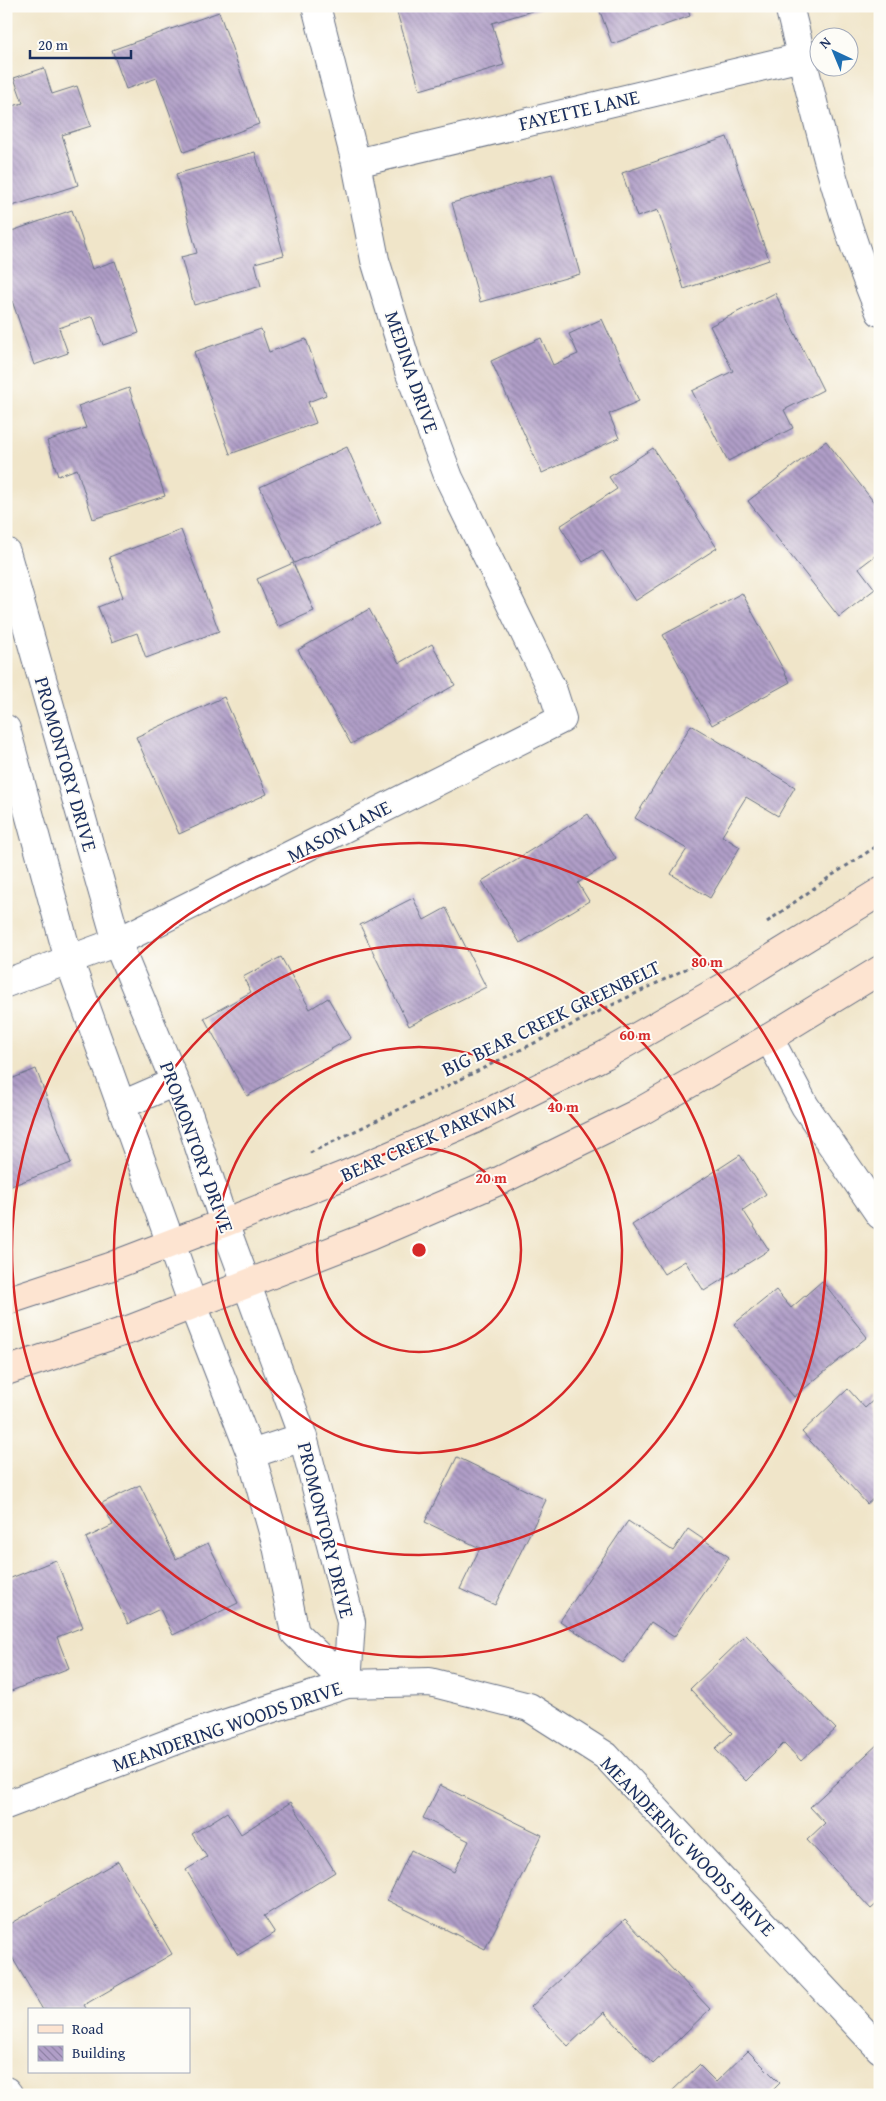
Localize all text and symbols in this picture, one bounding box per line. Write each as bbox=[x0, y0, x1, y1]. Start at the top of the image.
scale bar bbox=[30, 28, 131, 60]
north arrow bbox=[808, 28, 858, 78]
text: N bbox=[815, 32, 836, 53]
text: 20 m bbox=[38, 34, 69, 55]
street label: FAYETTE LANE bbox=[516, 82, 642, 137]
street label: MEDINA DRIVE bbox=[378, 307, 447, 437]
street label: PROMONTORY DRIVE bbox=[28, 673, 105, 855]
street label: MASON LANE bbox=[282, 792, 396, 869]
text: 80 m bbox=[691, 951, 723, 972]
street label: BIG BEAR CREEK GREENBELT bbox=[437, 952, 665, 1083]
text: 60 m bbox=[619, 1024, 651, 1045]
street label: PROMONTORY DRIVE bbox=[153, 1057, 242, 1237]
street label: BEAR CREEK PARKWAY bbox=[336, 1084, 522, 1189]
text: 40 m bbox=[547, 1096, 579, 1117]
text: 20 m bbox=[475, 1167, 507, 1188]
centre of rings bbox=[410, 1241, 428, 1259]
street label: PROMONTORY DRIVE bbox=[291, 1439, 362, 1621]
street label: MEANDERING WOODS DRIVE bbox=[108, 1673, 346, 1778]
street label: MEANDERING WOODS DRIVE bbox=[594, 1749, 783, 1942]
legend bbox=[28, 2008, 190, 2074]
text: Road bbox=[72, 2018, 103, 2039]
text: Building bbox=[72, 2042, 126, 2063]

